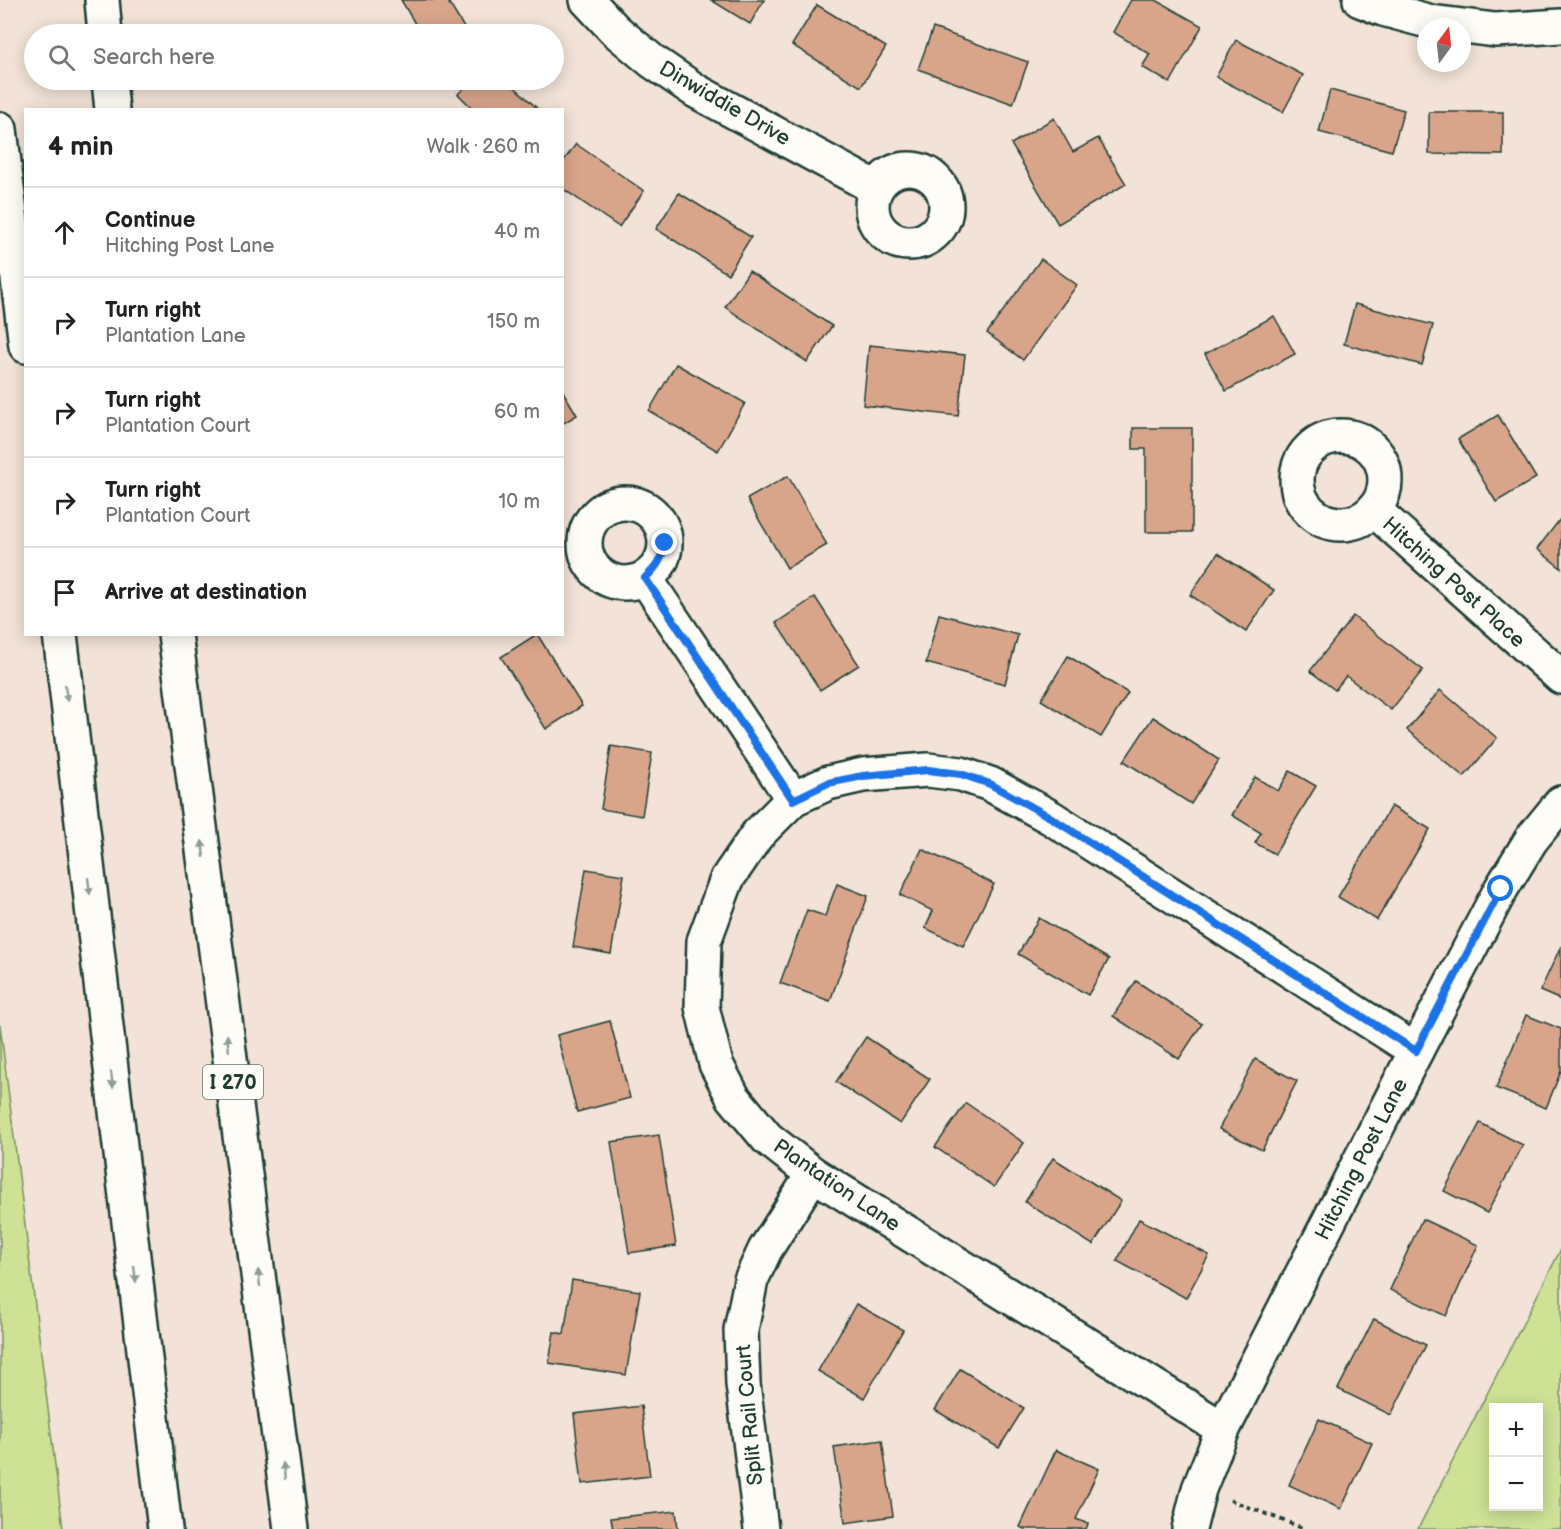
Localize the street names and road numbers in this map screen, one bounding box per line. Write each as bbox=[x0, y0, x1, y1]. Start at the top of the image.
street label: Dinwiddie Drive bbox=[655, 56, 795, 151]
street label: Hitching Post Place bbox=[1377, 512, 1530, 653]
road number: I 270 bbox=[203, 1065, 263, 1099]
street label: Hitching Post Lane bbox=[1310, 1074, 1413, 1244]
street label: Plantation Lane bbox=[769, 1134, 905, 1237]
street label: Split Rail Court bbox=[731, 1343, 768, 1486]

